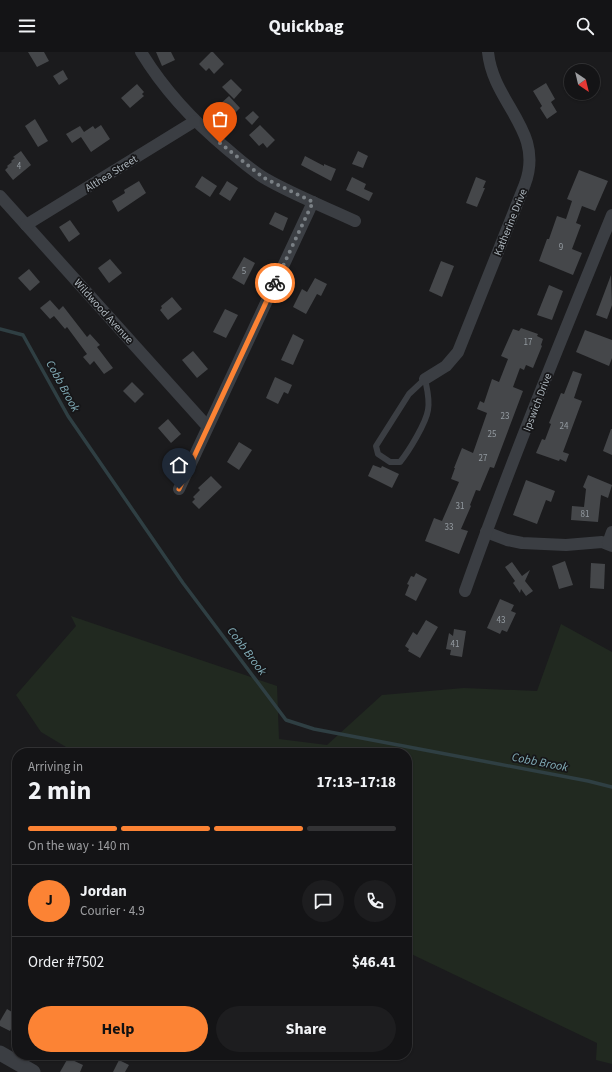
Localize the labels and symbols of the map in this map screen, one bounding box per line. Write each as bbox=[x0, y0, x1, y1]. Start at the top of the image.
north arrow bbox=[564, 64, 600, 100]
pin bbox=[203, 102, 237, 143]
street label: Althea Street bbox=[82, 151, 141, 195]
house number: 4 bbox=[17, 160, 22, 173]
street label: Katherine Drive bbox=[490, 186, 531, 258]
house number: 9 bbox=[559, 241, 564, 254]
courier bbox=[255, 263, 295, 303]
house number: 5 bbox=[242, 265, 247, 278]
street label: Wildwood Avenue bbox=[71, 276, 137, 347]
house number: 17 bbox=[524, 336, 533, 349]
water label: Cobb Brook bbox=[41, 357, 84, 415]
street label: Ipswich Drive bbox=[519, 370, 556, 433]
house number: 23 bbox=[501, 410, 510, 423]
house number: 24 bbox=[560, 420, 569, 433]
house number: 25 bbox=[488, 428, 497, 441]
pin bbox=[162, 448, 196, 489]
house number: 27 bbox=[479, 452, 488, 465]
house number: 31 bbox=[456, 500, 464, 513]
house number: 81 bbox=[581, 508, 589, 521]
house number: 33 bbox=[445, 521, 454, 534]
house number: 43 bbox=[497, 614, 506, 627]
water label: Cobb Brook bbox=[223, 623, 271, 679]
house number: 41 bbox=[451, 638, 459, 651]
water label: Cobb Brook bbox=[510, 749, 570, 776]

